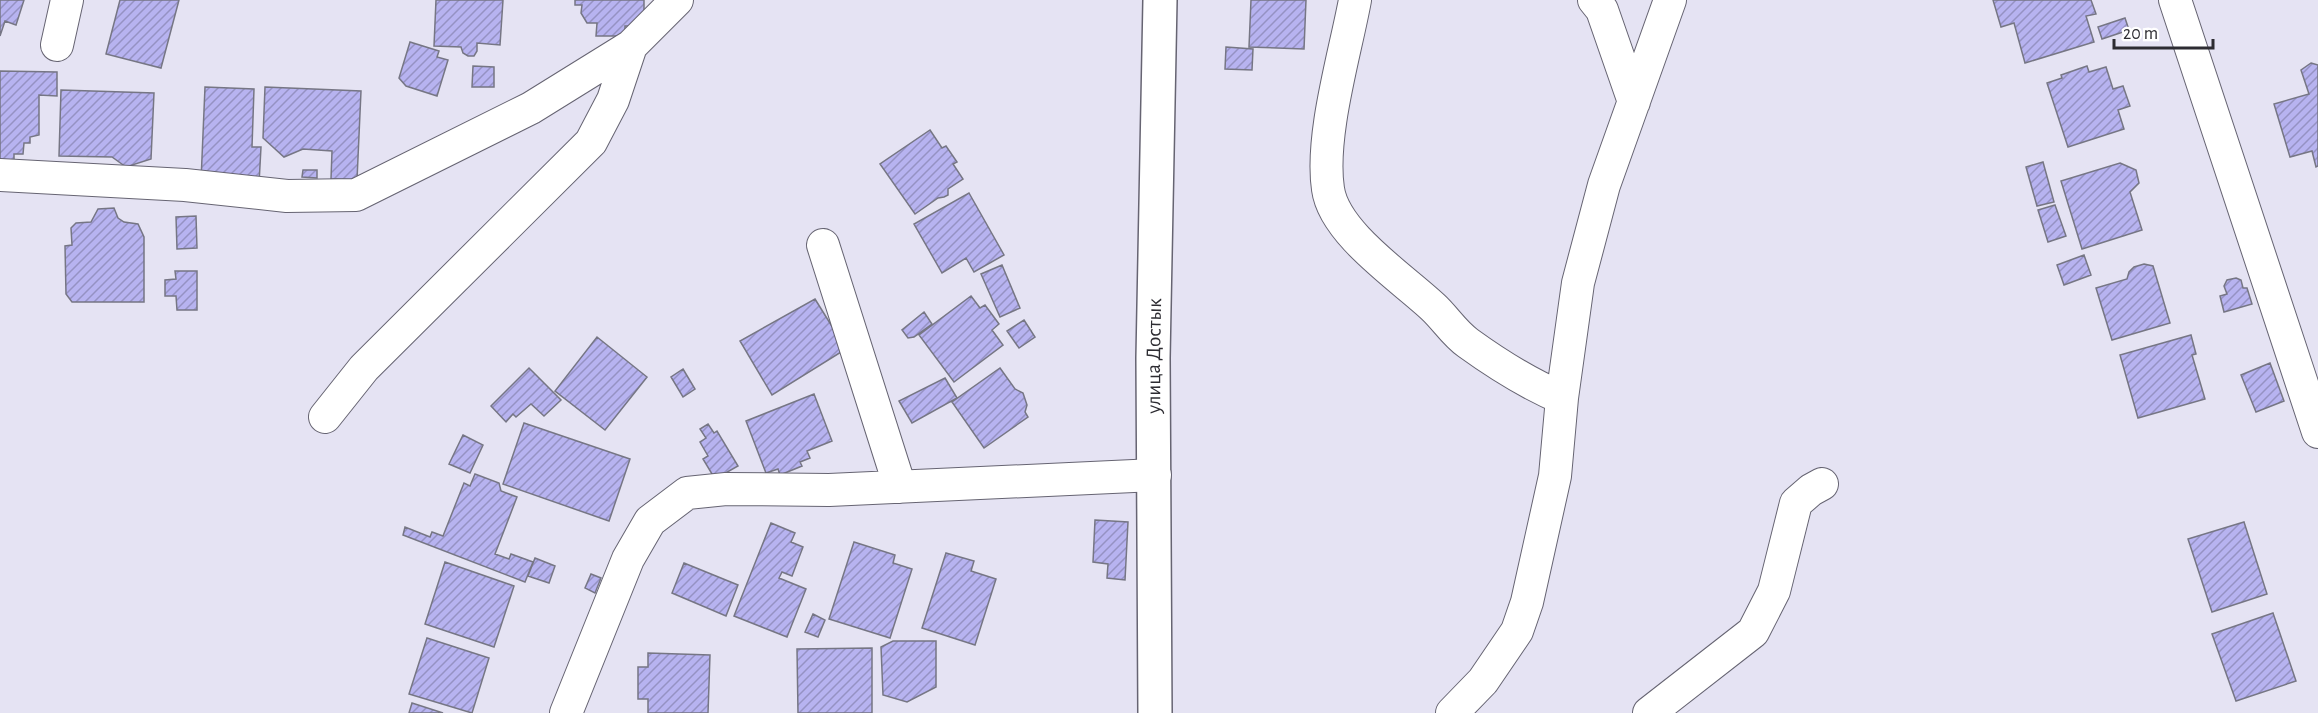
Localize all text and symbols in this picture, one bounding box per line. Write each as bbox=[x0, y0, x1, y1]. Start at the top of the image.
scale bar bbox=[2114, 12, 2213, 50]
text: 20 m bbox=[2123, 25, 2158, 43]
street label: улица Достык bbox=[1143, 298, 1165, 415]

